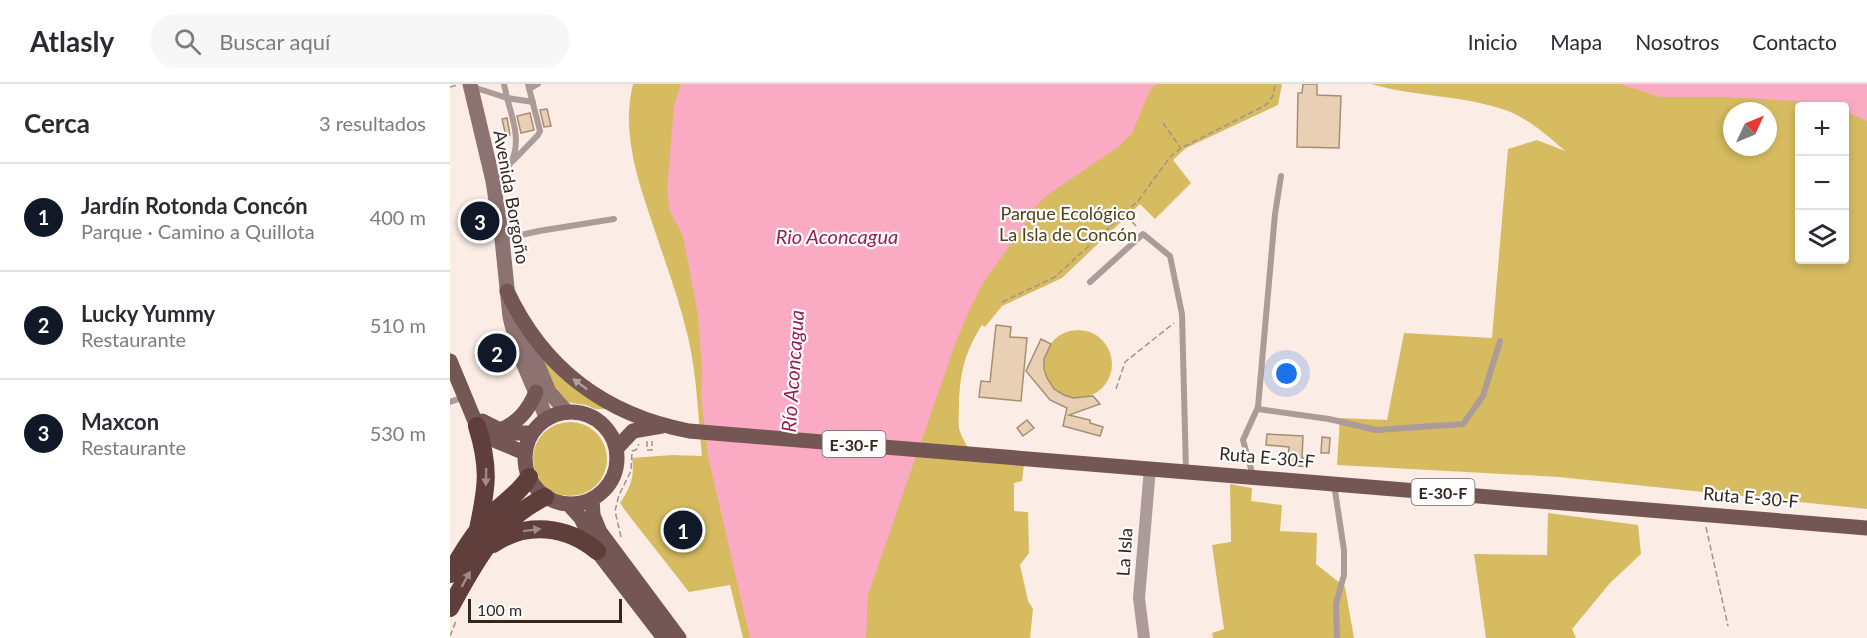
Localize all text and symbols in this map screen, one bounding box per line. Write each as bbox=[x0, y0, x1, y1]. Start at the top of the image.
search box bbox=[150, 14, 570, 68]
text: Atlasly bbox=[30, 24, 114, 58]
icon: search bbox=[171, 25, 204, 58]
text: Buscar aquí bbox=[219, 28, 330, 55]
text: Inicio bbox=[1468, 29, 1517, 54]
text: Mapa bbox=[1550, 29, 1602, 54]
text: Nosotros bbox=[1635, 29, 1719, 54]
text: Contacto bbox=[1752, 29, 1837, 54]
north arrow bbox=[1723, 102, 1777, 156]
map controls bbox=[1795, 102, 1849, 264]
button: + bbox=[1795, 102, 1849, 156]
text: Cerca bbox=[24, 107, 90, 139]
text: 3 resultados bbox=[319, 111, 426, 135]
street label: Avenida Borgoño bbox=[489, 128, 535, 266]
button: − bbox=[1795, 156, 1849, 210]
text: Jardín Rotonda Concón bbox=[81, 192, 308, 219]
pin: 3 bbox=[460, 198, 500, 244]
park label: Parque Ecológico La Isla de Concón bbox=[999, 202, 1137, 245]
text: 1 bbox=[38, 205, 49, 229]
text: 400 m bbox=[370, 205, 426, 229]
button: layers bbox=[1795, 210, 1849, 264]
text: Parque · Camino a Quillota bbox=[81, 219, 315, 243]
water label: Rio Aconcagua bbox=[776, 224, 898, 248]
text: Lucky Yummy bbox=[81, 300, 215, 327]
water label: Río Aconcagua bbox=[776, 309, 808, 433]
text: 2 bbox=[38, 313, 49, 337]
text: 510 m bbox=[370, 313, 426, 337]
text: Restaurante bbox=[81, 327, 186, 351]
pin: 2 bbox=[478, 330, 516, 376]
your location bbox=[1272, 359, 1301, 388]
one-way arrow bbox=[573, 379, 588, 391]
text: Maxcon bbox=[81, 408, 159, 435]
text: 3 bbox=[38, 421, 49, 445]
text: 530 m bbox=[370, 421, 426, 445]
road number: E-30-F bbox=[822, 431, 886, 457]
text: Restaurante bbox=[81, 435, 186, 459]
street label: Ruta E-30-F bbox=[1218, 442, 1316, 472]
one-way arrow bbox=[481, 468, 491, 487]
road number: E-30-F bbox=[1412, 479, 1474, 505]
street label: Ruta E-30-F bbox=[1702, 482, 1800, 512]
pin: 1 bbox=[664, 508, 702, 552]
one-way arrow bbox=[522, 525, 541, 534]
street label: La Isla bbox=[1111, 527, 1137, 577]
one-way arrow bbox=[461, 571, 471, 588]
scale bar bbox=[468, 596, 622, 624]
text: 100 m bbox=[477, 600, 522, 619]

